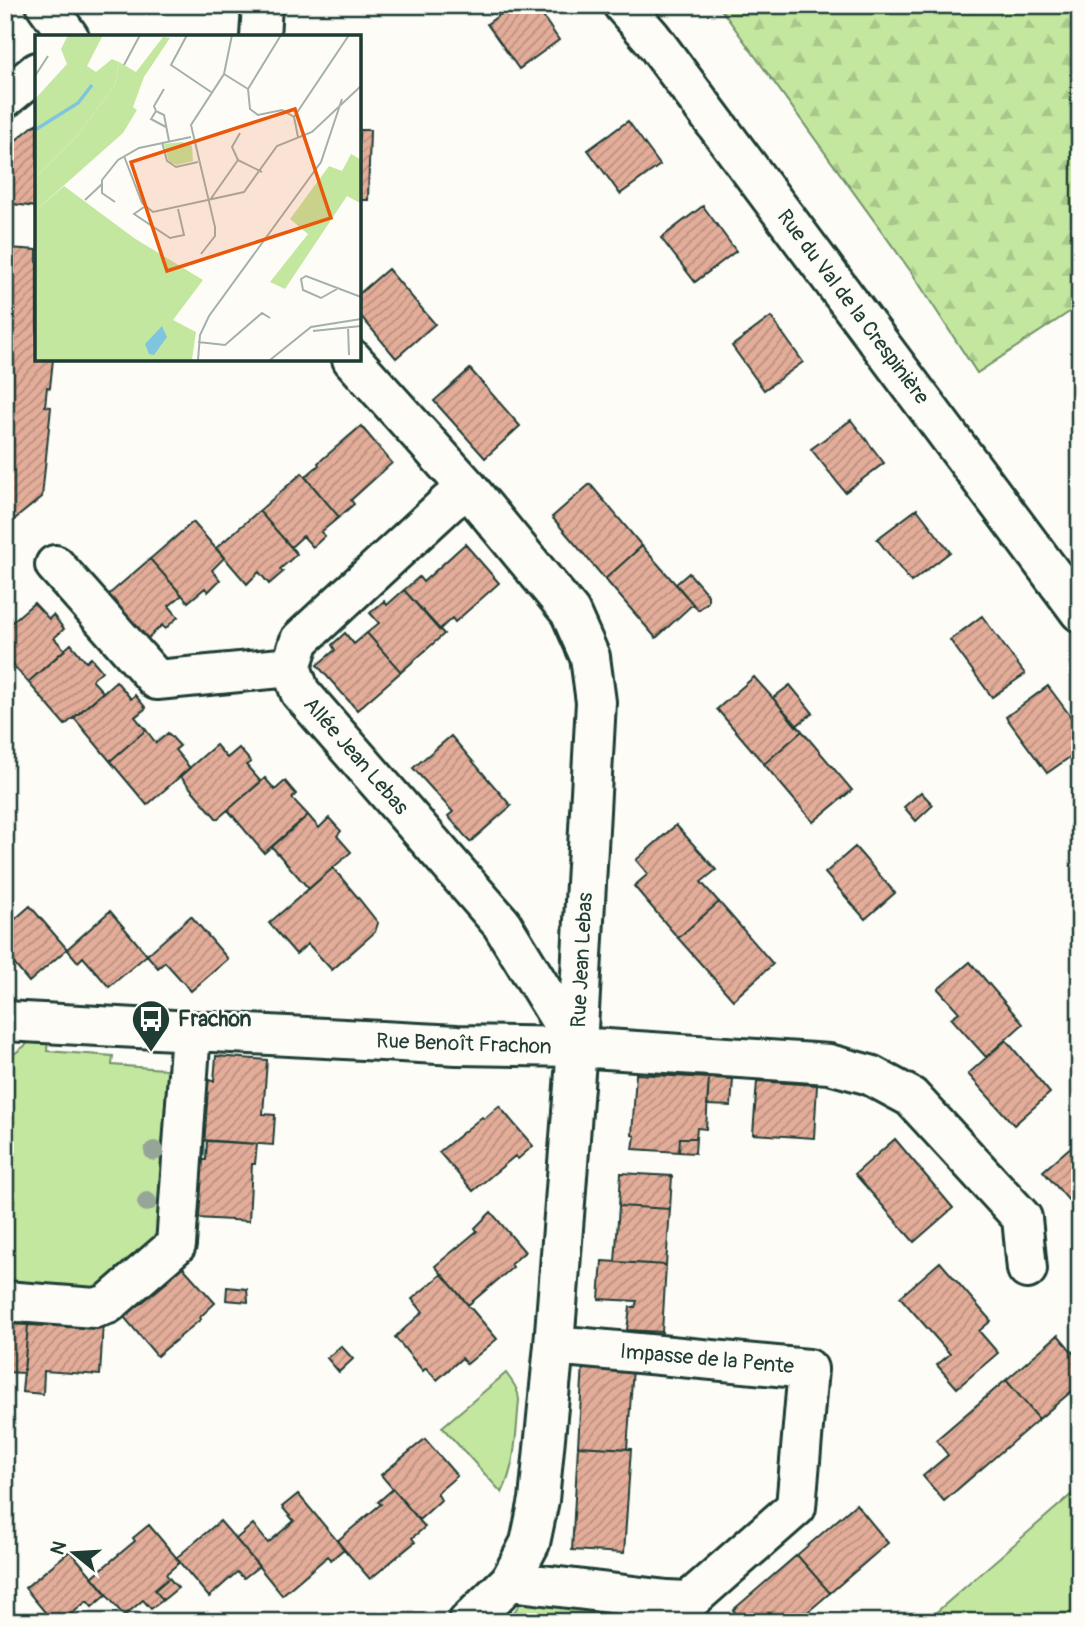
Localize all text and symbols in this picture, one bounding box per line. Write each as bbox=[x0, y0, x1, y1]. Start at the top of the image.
inset map bbox=[35, 35, 360, 360]
street label: Rue du Val de la Crespinière bbox=[771, 204, 936, 410]
street label: Allée Jean Lebas bbox=[297, 692, 415, 821]
street label: Rue Jean Lebas bbox=[565, 891, 599, 1028]
bus stop icon: Frachon bbox=[130, 998, 172, 1053]
place label: Frachon bbox=[178, 1006, 251, 1033]
street label: Rue Benoît Frachon bbox=[376, 1027, 552, 1061]
street label: Impasse de la Pente bbox=[619, 1338, 796, 1380]
north arrow bbox=[38, 1518, 108, 1588]
text: N bbox=[45, 1538, 72, 1558]

